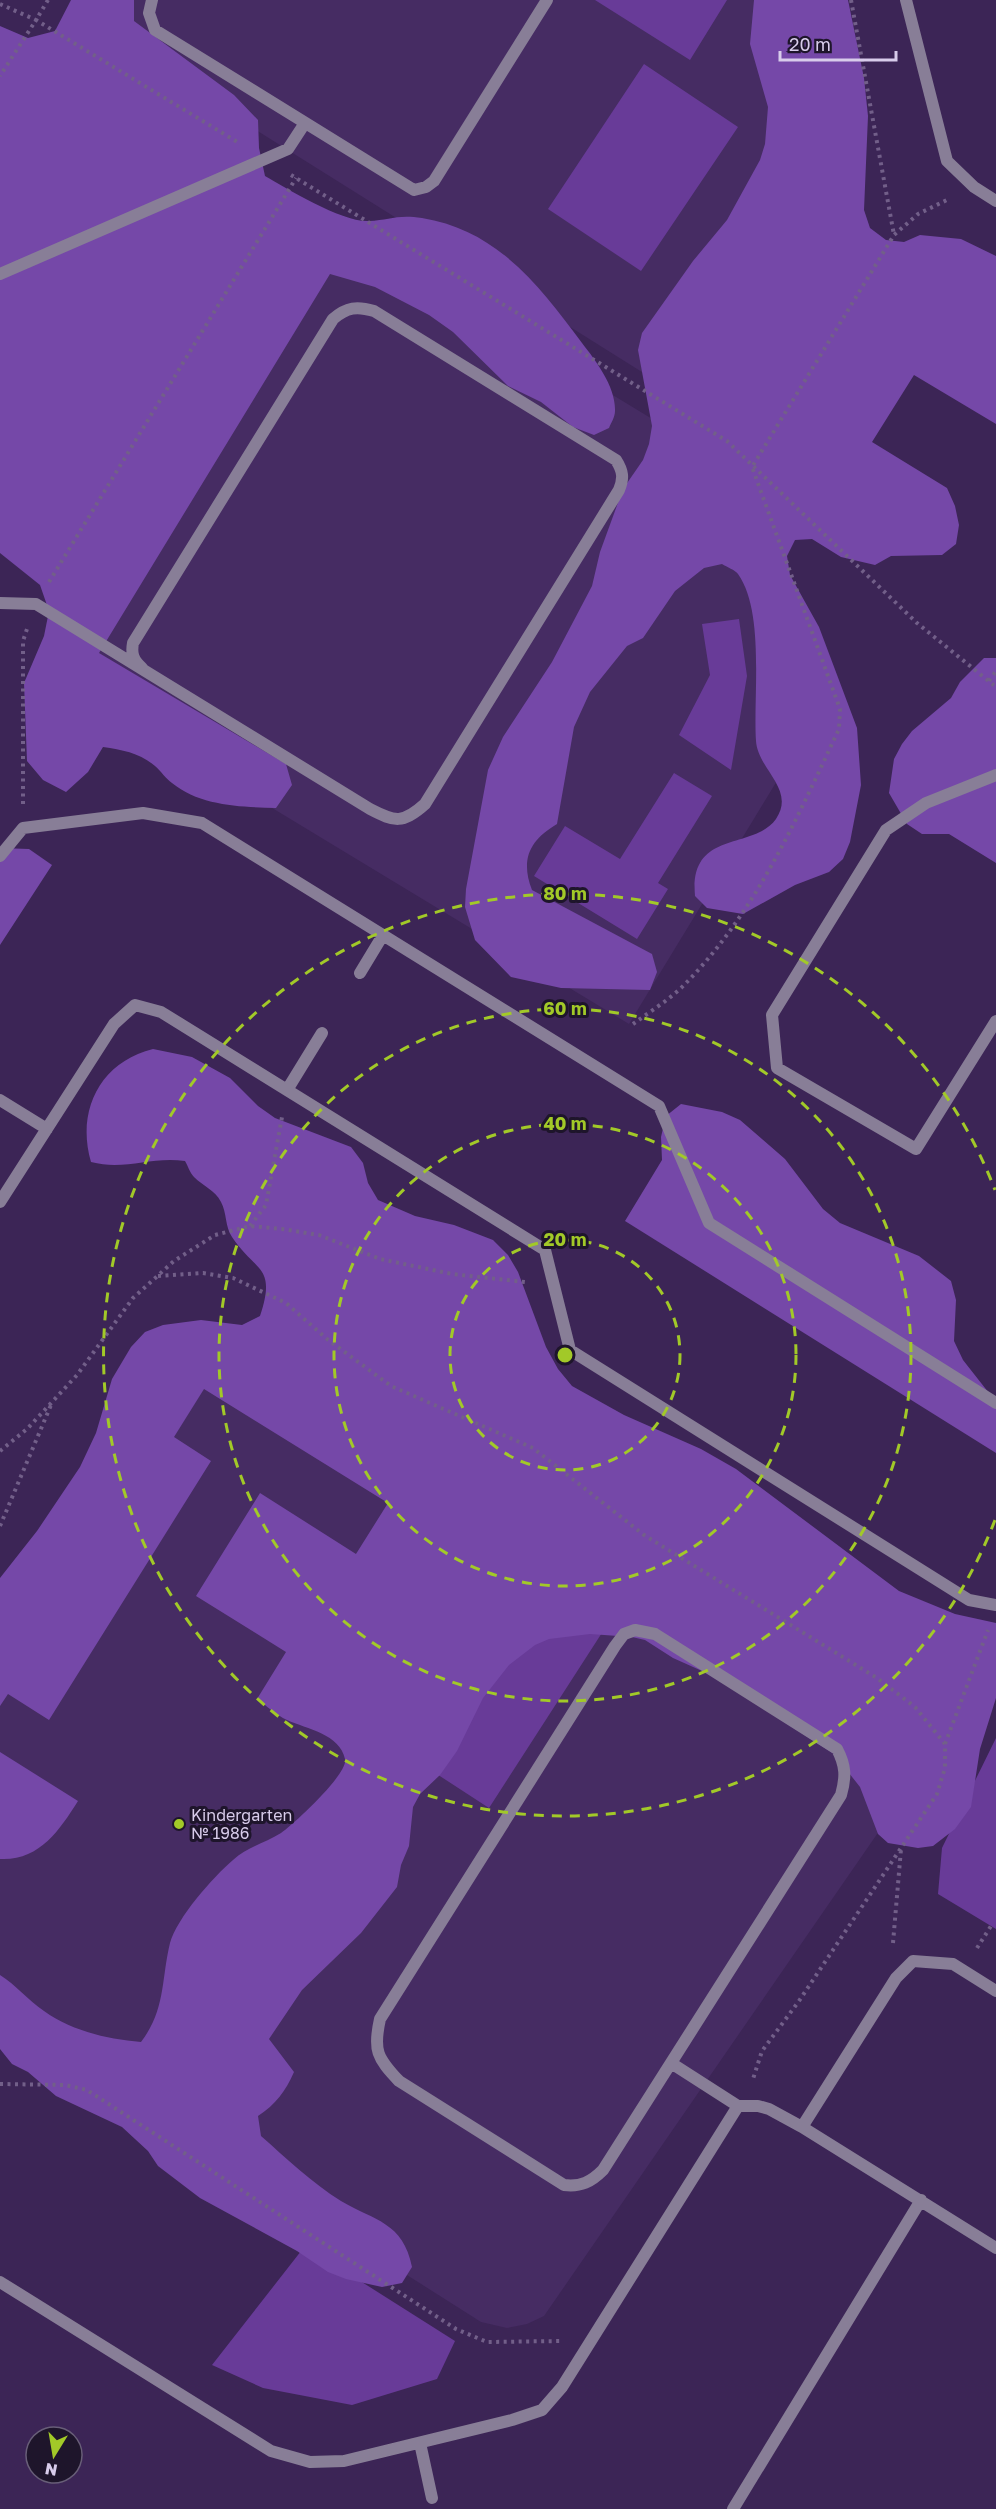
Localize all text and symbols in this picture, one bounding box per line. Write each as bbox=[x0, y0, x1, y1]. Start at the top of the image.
scale bar bbox=[780, 24, 896, 62]
text: 20 m bbox=[789, 33, 831, 55]
text: 80 m bbox=[543, 882, 587, 904]
text: 60 m bbox=[543, 997, 587, 1019]
text: 40 m bbox=[543, 1112, 587, 1134]
text: 20 m bbox=[544, 1228, 586, 1250]
centre of rings bbox=[555, 1345, 575, 1365]
place label: Kindergarten № 1986 bbox=[191, 1805, 292, 1843]
marker: Kindergarten № 1986 bbox=[172, 1817, 186, 1831]
north arrow bbox=[24, 2425, 84, 2485]
text: N bbox=[43, 2459, 59, 2481]

